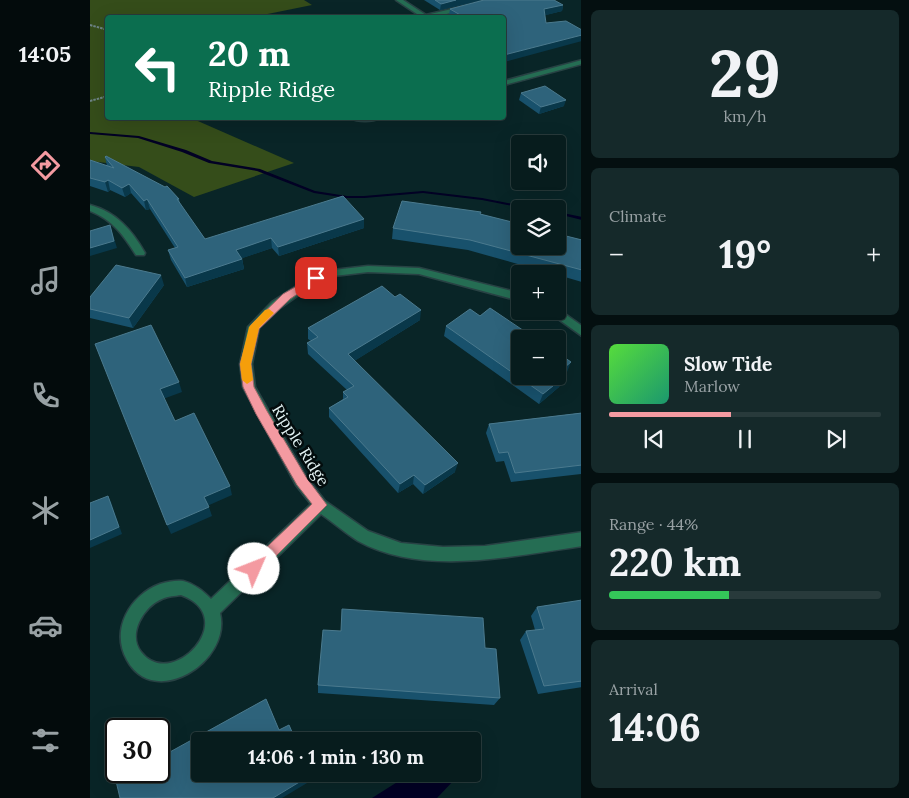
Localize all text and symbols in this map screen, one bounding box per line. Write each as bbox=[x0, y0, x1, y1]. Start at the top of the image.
text: 20 m bbox=[208, 31, 290, 76]
text: 29 bbox=[709, 32, 781, 115]
icon: left bbox=[125, 35, 190, 100]
text: 14:05 bbox=[19, 40, 71, 68]
text: Ripple Ridge bbox=[208, 75, 335, 103]
text: km/h bbox=[723, 106, 767, 126]
map controls bbox=[511, 135, 566, 385]
button: sound bbox=[511, 135, 566, 190]
icon: directions bbox=[28, 148, 63, 183]
button: layers bbox=[511, 200, 566, 255]
text: Climate bbox=[609, 206, 666, 226]
text: 19° bbox=[719, 230, 771, 278]
text: − bbox=[609, 237, 624, 273]
text: + bbox=[866, 237, 881, 273]
pin bbox=[295, 257, 337, 299]
icon: music bbox=[28, 263, 63, 298]
icon: arrive bbox=[302, 264, 330, 292]
button: + bbox=[511, 265, 566, 320]
button: − bbox=[511, 330, 566, 385]
text: Slow Tide bbox=[684, 352, 772, 376]
text: Marlow bbox=[684, 376, 740, 396]
icon: phone bbox=[28, 378, 63, 413]
street label: Ripple Ridge bbox=[268, 401, 334, 490]
icon: previous bbox=[640, 425, 668, 453]
icon: pause bbox=[731, 425, 759, 453]
icon: next bbox=[822, 425, 850, 453]
icon: climate bbox=[28, 493, 63, 528]
text: Range · 44% bbox=[609, 514, 698, 534]
text: 220 km bbox=[609, 538, 741, 586]
position arrow bbox=[227, 542, 279, 594]
icon: car bbox=[28, 608, 63, 643]
text: Arrival bbox=[609, 679, 658, 699]
text: 14:06 bbox=[609, 703, 701, 751]
speed limit sign: 30 bbox=[105, 718, 170, 783]
icon: filters bbox=[28, 723, 63, 758]
text: 14:06 · 1 min · 130 m bbox=[248, 745, 424, 769]

